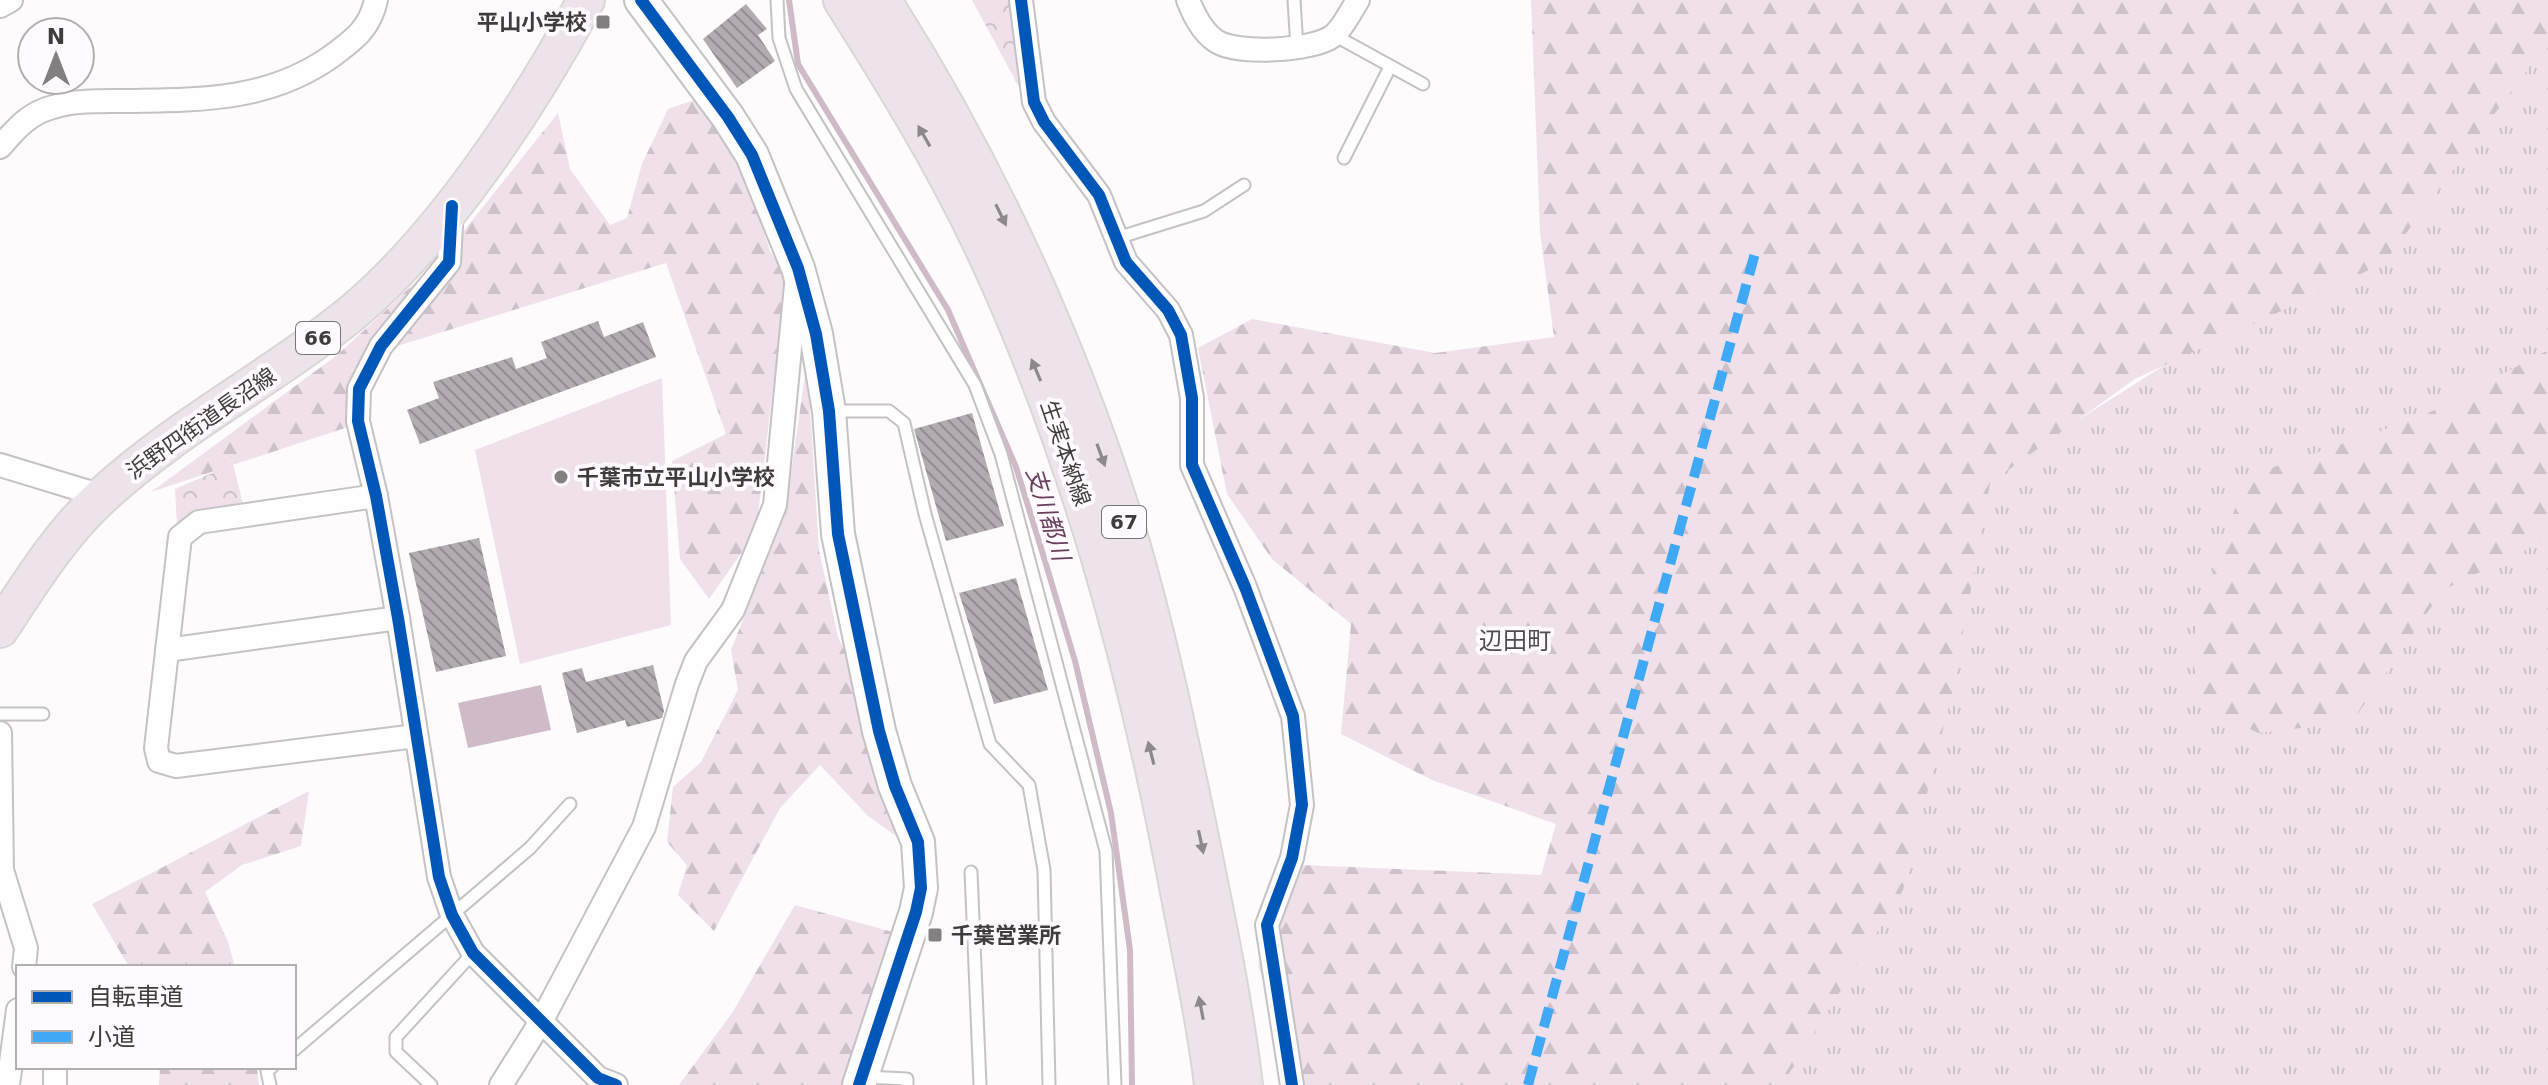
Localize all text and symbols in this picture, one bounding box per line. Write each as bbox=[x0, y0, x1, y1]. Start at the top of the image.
place label: 平山小学校 bbox=[477, 10, 587, 35]
marker: 平山小学校 bbox=[594, 13, 612, 31]
north arrow bbox=[16, 16, 96, 96]
text: N bbox=[47, 24, 65, 49]
one-way arrow bbox=[917, 124, 931, 147]
one-way arrow bbox=[994, 204, 1008, 227]
road number: 66 bbox=[296, 322, 340, 354]
one-way arrow bbox=[1030, 358, 1043, 382]
street label: 浜野四街道長沼線 bbox=[122, 363, 281, 484]
street label: 生実本納線 bbox=[1036, 397, 1095, 509]
one-way arrow bbox=[1095, 443, 1107, 467]
water label: 支川都川 bbox=[1021, 464, 1076, 567]
place label: 千葉市立平山小学校 bbox=[577, 465, 775, 490]
marker: 千葉市立平山小学校 bbox=[552, 468, 570, 486]
road number: 67 bbox=[1102, 506, 1146, 538]
district label: 辺田町 bbox=[1479, 627, 1551, 655]
one-way arrow bbox=[1144, 740, 1157, 765]
one-way arrow bbox=[1195, 829, 1207, 854]
place label: 千葉営業所 bbox=[951, 923, 1061, 948]
marker: 千葉営業所 bbox=[926, 926, 944, 944]
legend bbox=[16, 965, 296, 1069]
text: 自転車道 bbox=[88, 983, 184, 1011]
one-way arrow bbox=[1194, 995, 1206, 1020]
text: 小道 bbox=[88, 1023, 136, 1051]

